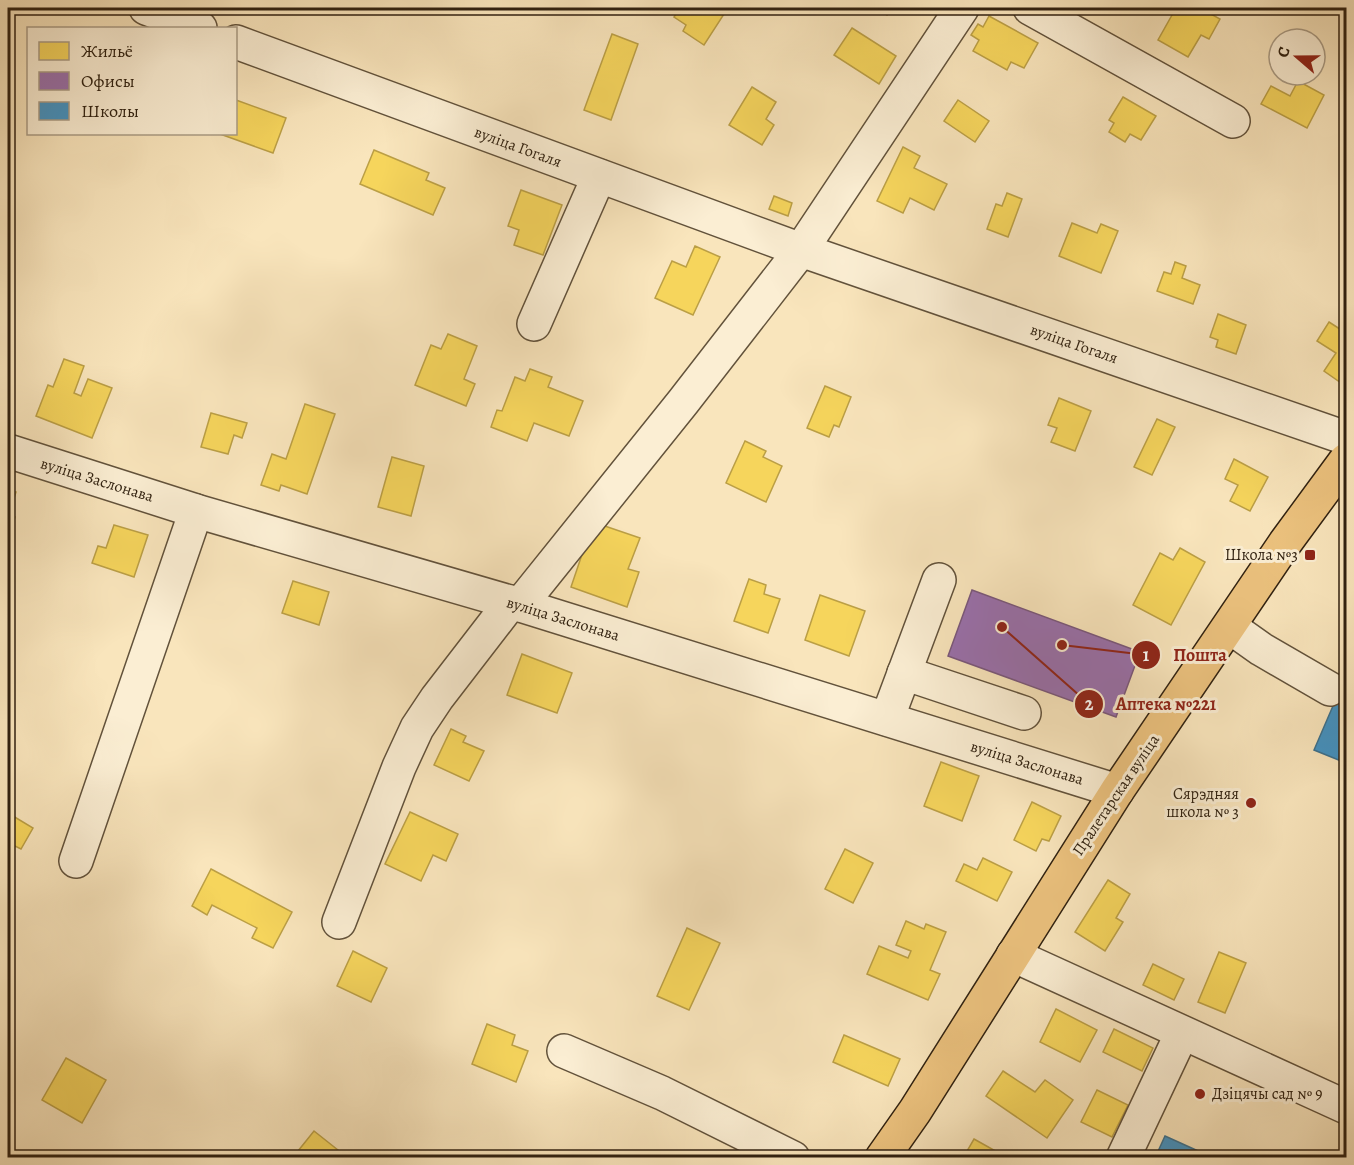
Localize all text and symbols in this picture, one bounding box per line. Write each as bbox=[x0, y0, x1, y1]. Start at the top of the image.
legend bbox=[27, 27, 237, 135]
north arrow bbox=[1267, 27, 1327, 87]
text: Жильё bbox=[81, 39, 133, 63]
text: С bbox=[1272, 44, 1296, 61]
text: Офисы bbox=[81, 69, 135, 93]
text: Школы bbox=[81, 99, 139, 123]
street label: вуліца Гогаля bbox=[471, 121, 565, 173]
street label: вуліца Гогаля bbox=[1027, 319, 1121, 369]
street label: вуліца Заслонава bbox=[38, 452, 157, 508]
place label: Школа №3 bbox=[1225, 544, 1298, 566]
marker: Школа №3 bbox=[1303, 548, 1317, 562]
street label: вуліца Заслонава bbox=[504, 591, 623, 647]
callout: Пошта bbox=[1131, 637, 1239, 673]
text: 1 bbox=[1143, 643, 1150, 667]
text: Пошта bbox=[1173, 643, 1227, 667]
callout: Аптека №221 bbox=[1074, 686, 1229, 722]
text: 2 bbox=[1085, 692, 1094, 716]
text: Аптека №221 bbox=[1115, 692, 1217, 716]
street label: Пралетарская вуліца bbox=[1067, 729, 1165, 860]
street label: вуліца Заслонава bbox=[968, 735, 1087, 791]
place label: Сярэдняя школа № 3 bbox=[1166, 783, 1239, 823]
marker: Сярэдняя школа № 3 bbox=[1244, 796, 1258, 810]
place label: Дзіцячы сад № 9 bbox=[1212, 1083, 1323, 1105]
marker: Дзіцячы сад № 9 bbox=[1193, 1087, 1207, 1101]

